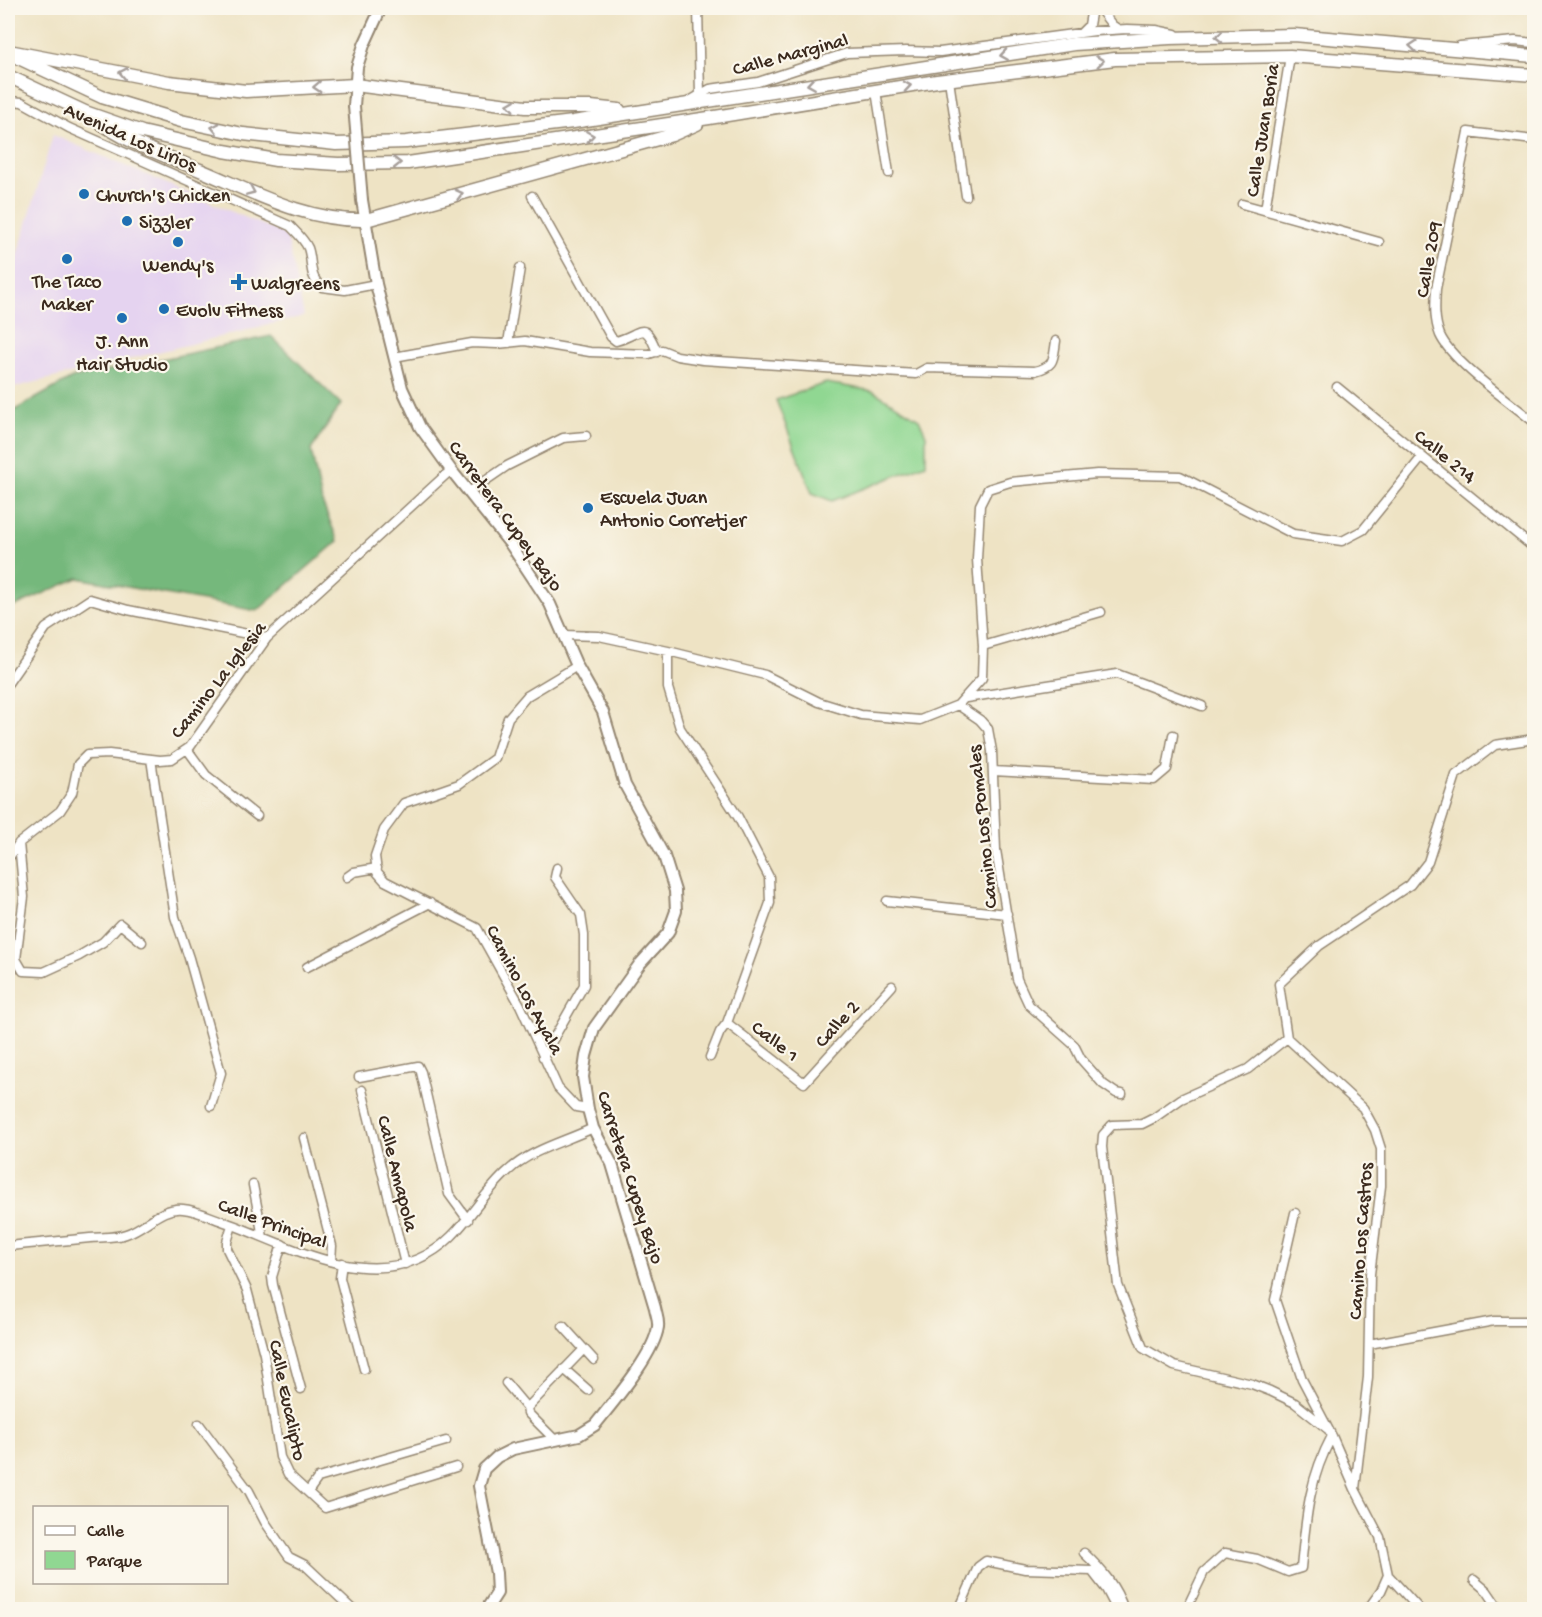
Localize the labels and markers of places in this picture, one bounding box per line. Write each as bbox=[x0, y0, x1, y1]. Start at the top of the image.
place label: Church's Chicken bbox=[96, 186, 231, 209]
marker: Church's Chicken bbox=[77, 187, 91, 201]
place label: Sizzler bbox=[139, 213, 194, 236]
marker: Sizzler bbox=[120, 214, 134, 228]
marker: Wendy's bbox=[171, 235, 185, 249]
marker: The Taco Maker bbox=[60, 252, 74, 266]
place label: Wendy's bbox=[143, 256, 214, 279]
place label: The Taco Maker bbox=[31, 272, 102, 318]
place label: Walgreens bbox=[251, 274, 340, 297]
marker: Walgreens bbox=[232, 275, 246, 289]
place label: Evolv Fitness bbox=[176, 301, 284, 324]
marker: Evolv Fitness bbox=[157, 302, 171, 316]
marker: J. Ann Hair Studio bbox=[115, 311, 129, 325]
place label: J. Ann Hair Studio bbox=[76, 332, 168, 378]
place label: Escuela Juan Antonio Corretjer bbox=[600, 488, 748, 534]
marker: Escuela Juan Antonio Corretjer bbox=[581, 501, 595, 515]

